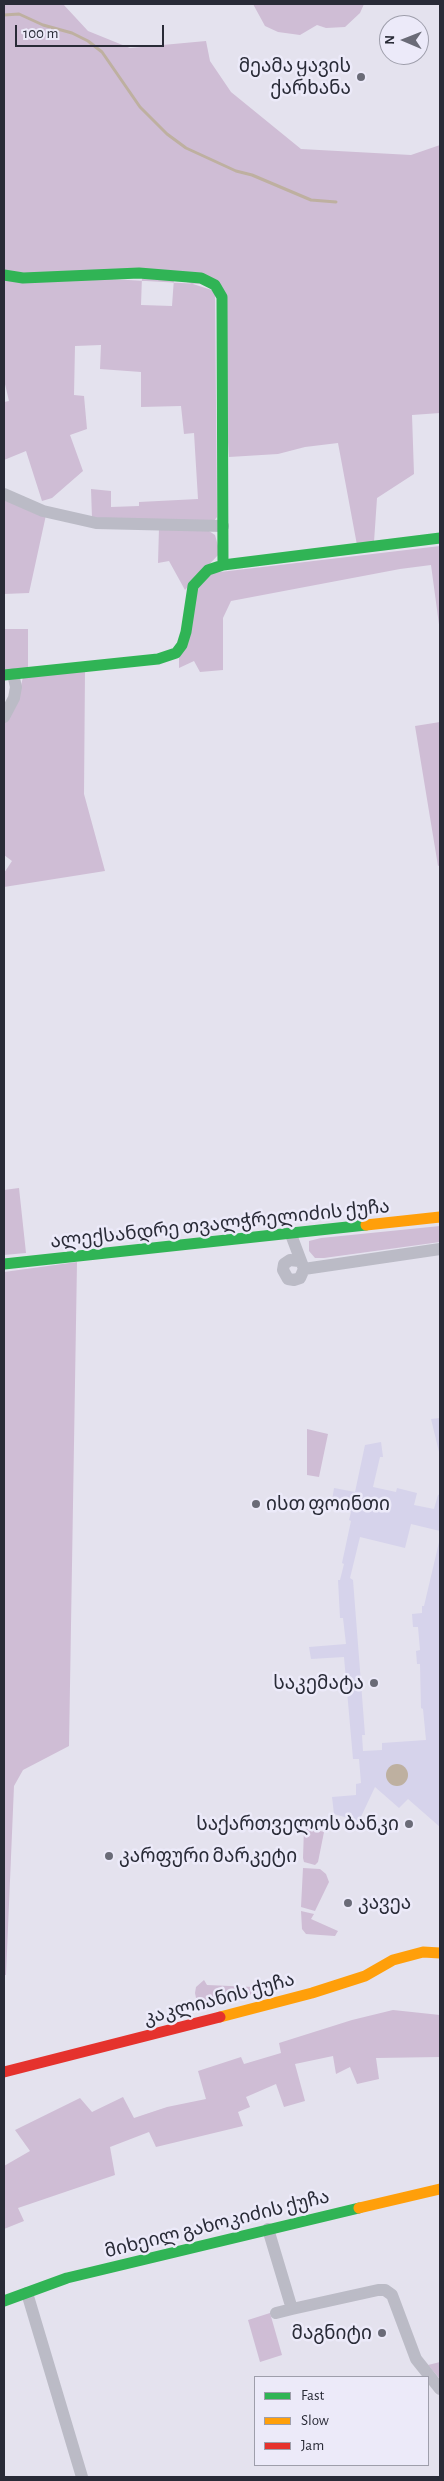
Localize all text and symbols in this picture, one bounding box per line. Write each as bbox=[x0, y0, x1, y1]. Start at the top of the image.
scale bar bbox=[18, 15, 166, 47]
north arrow bbox=[379, 15, 429, 65]
text: 100 m bbox=[23, 26, 58, 41]
text: N bbox=[383, 35, 397, 45]
place label: მეამა ყავის ქარხანა bbox=[239, 55, 351, 99]
marker: მეამა ყავის ქარხანა bbox=[355, 71, 367, 83]
street label: ალექსანდრე თვალჭრელიძის ქუჩა bbox=[49, 1195, 391, 1253]
place label: ისთ ფოინთი bbox=[266, 1493, 390, 1515]
marker: ისთ ფოინთი bbox=[250, 1498, 262, 1510]
place label: საკემატა bbox=[273, 1672, 364, 1694]
marker: საკემატა bbox=[368, 1677, 380, 1689]
place label: საქართველოს ბანკი bbox=[196, 1813, 399, 1835]
marker: საქართველოს ბანკი bbox=[403, 1818, 415, 1830]
place label: კარფური მარკეტი bbox=[119, 1845, 297, 1867]
marker: კარფური მარკეტი bbox=[103, 1850, 115, 1862]
place label: კავეა bbox=[358, 1892, 411, 1914]
marker: კავეა bbox=[342, 1897, 354, 1909]
street label: კაკლიანის ქუჩა bbox=[141, 1968, 297, 2030]
street label: მიხეილ გახოკიძის ქუჩა bbox=[102, 2185, 332, 2263]
place label: მაგნიტი bbox=[292, 2322, 372, 2344]
marker: მაგნიტი bbox=[376, 2327, 388, 2339]
legend bbox=[254, 2376, 429, 2466]
text: Fast bbox=[301, 2388, 324, 2403]
text: Slow bbox=[301, 2413, 329, 2428]
text: Jam bbox=[301, 2438, 324, 2453]

